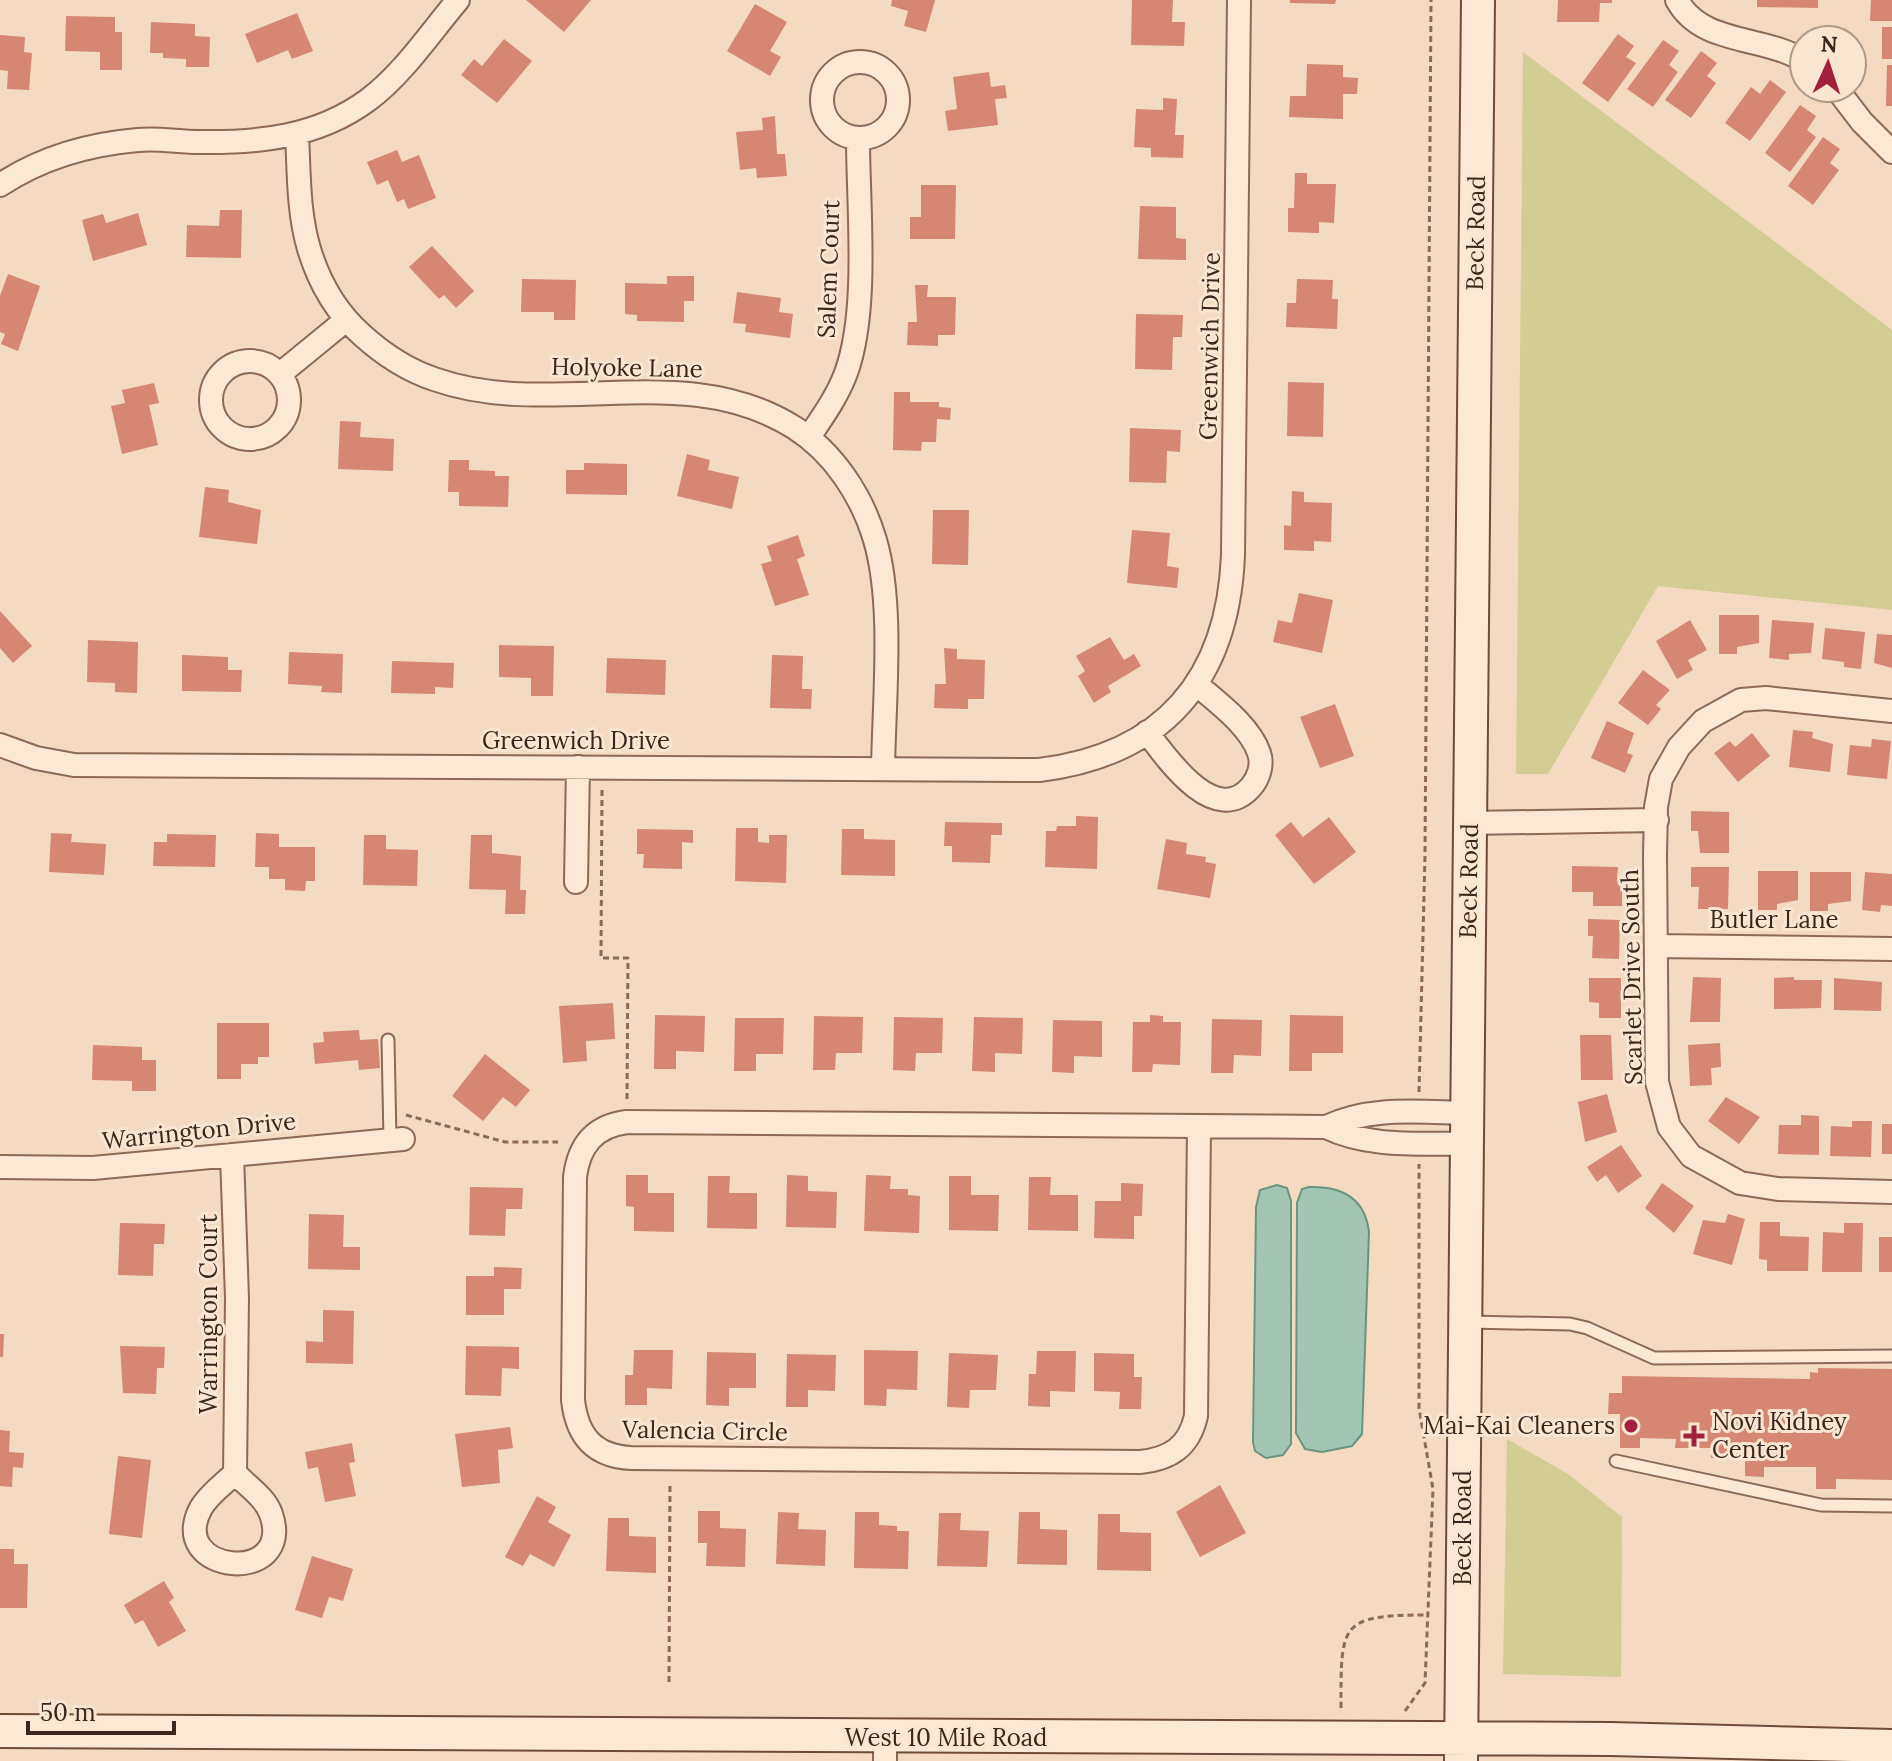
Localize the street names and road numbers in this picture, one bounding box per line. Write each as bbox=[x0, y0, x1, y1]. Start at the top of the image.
street label: Beck Road bbox=[1459, 175, 1492, 291]
street label: Salem Court bbox=[811, 199, 846, 339]
street label: Greenwich Drive bbox=[1192, 252, 1227, 440]
street label: Holyoke Lane bbox=[551, 351, 703, 384]
street label: Greenwich Drive bbox=[482, 725, 670, 756]
street label: Beck Road bbox=[1452, 823, 1485, 939]
street label: Scarlet Drive South bbox=[1614, 869, 1649, 1085]
street label: Butler Lane bbox=[1710, 904, 1838, 935]
street label: Warrington Drive bbox=[100, 1105, 298, 1156]
street label: Warrington Court bbox=[193, 1213, 224, 1414]
street label: Valencia Circle bbox=[621, 1414, 788, 1447]
street label: Beck Road bbox=[1447, 1470, 1478, 1586]
street label: West 10 Mile Road bbox=[845, 1722, 1047, 1753]

